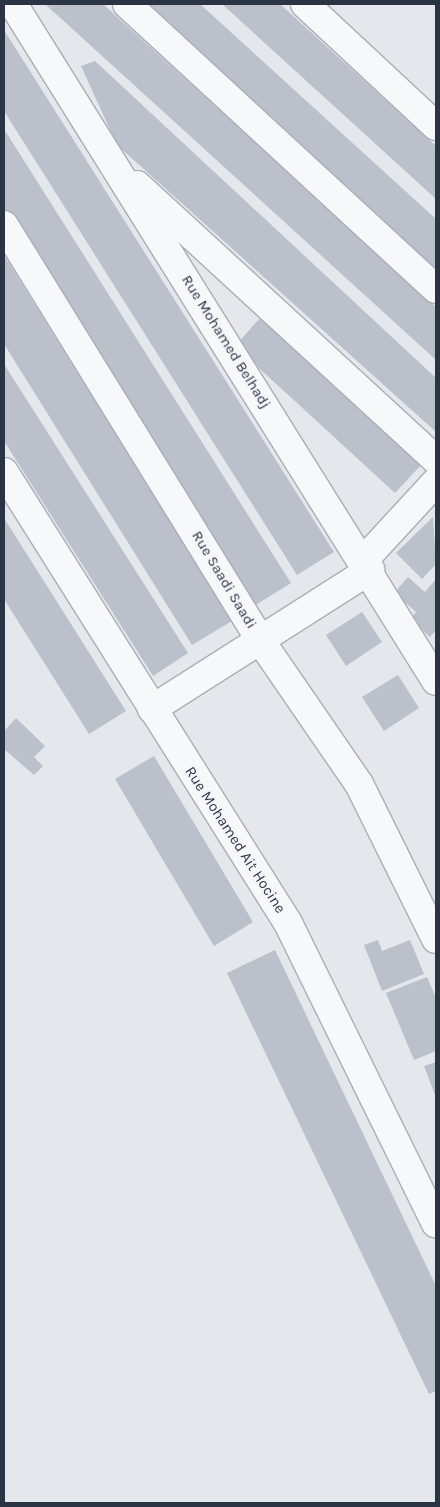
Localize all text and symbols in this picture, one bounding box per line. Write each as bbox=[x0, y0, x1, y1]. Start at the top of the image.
street label: Rue Mohamed Belhadj bbox=[178, 272, 274, 412]
street label: Rue Saadi Saadi bbox=[188, 528, 260, 632]
street label: Rue Mohamed Ait Hocine bbox=[181, 763, 289, 917]

